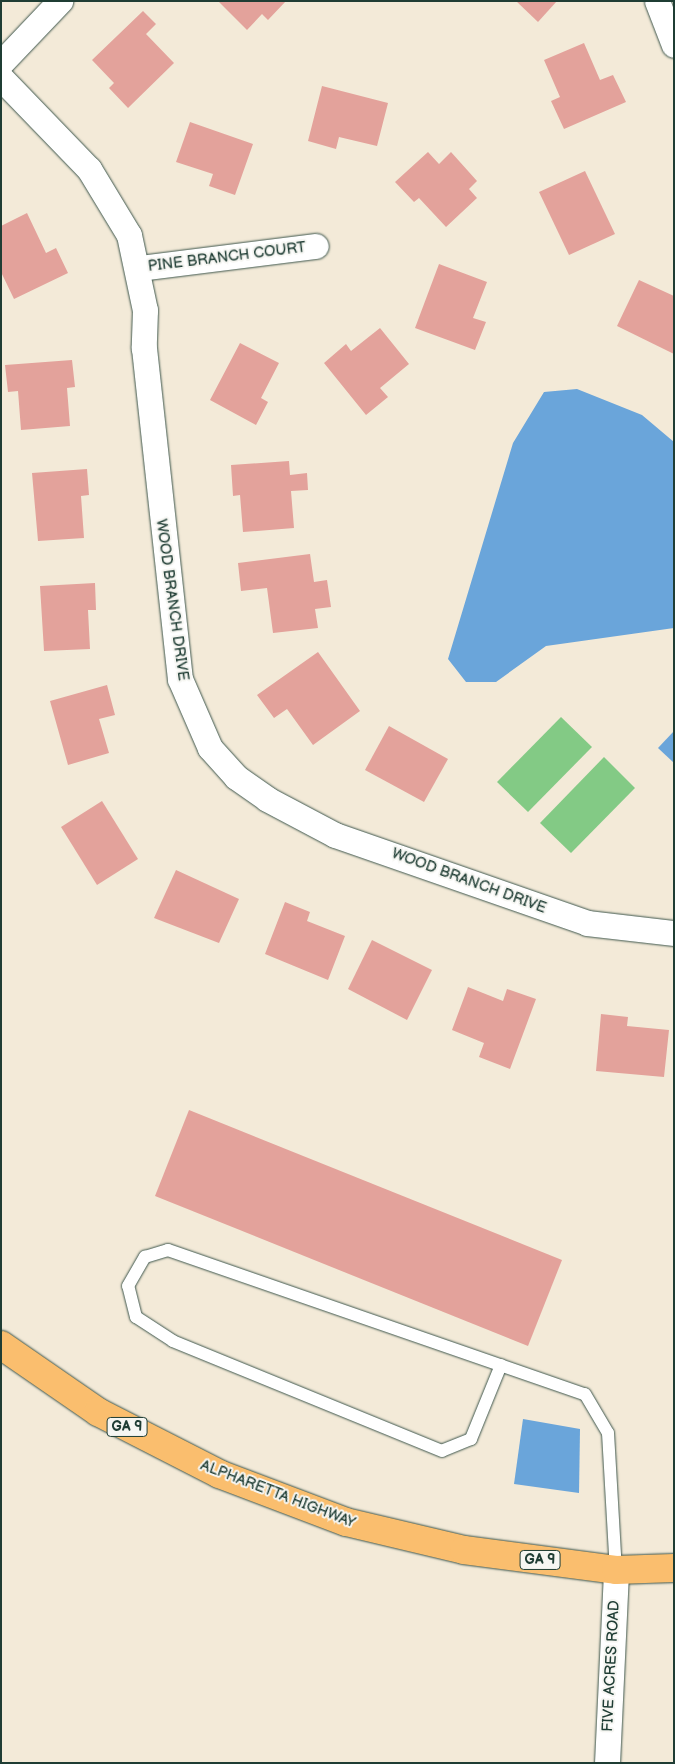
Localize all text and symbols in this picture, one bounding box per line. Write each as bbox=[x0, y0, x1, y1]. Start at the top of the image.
street label: PINE BRANCH COURT bbox=[147, 238, 307, 276]
street label: WOOD BRANCH DRIVE bbox=[152, 518, 192, 682]
street label: WOOD BRANCH DRIVE bbox=[389, 845, 549, 917]
road number: GA 9 bbox=[106, 1415, 148, 1438]
street label: ALPHARETTA HIGHWAY bbox=[198, 1456, 358, 1532]
road number: GA 9 bbox=[519, 1548, 561, 1572]
street label: FIVE ACRES ROAD bbox=[599, 1600, 623, 1732]

